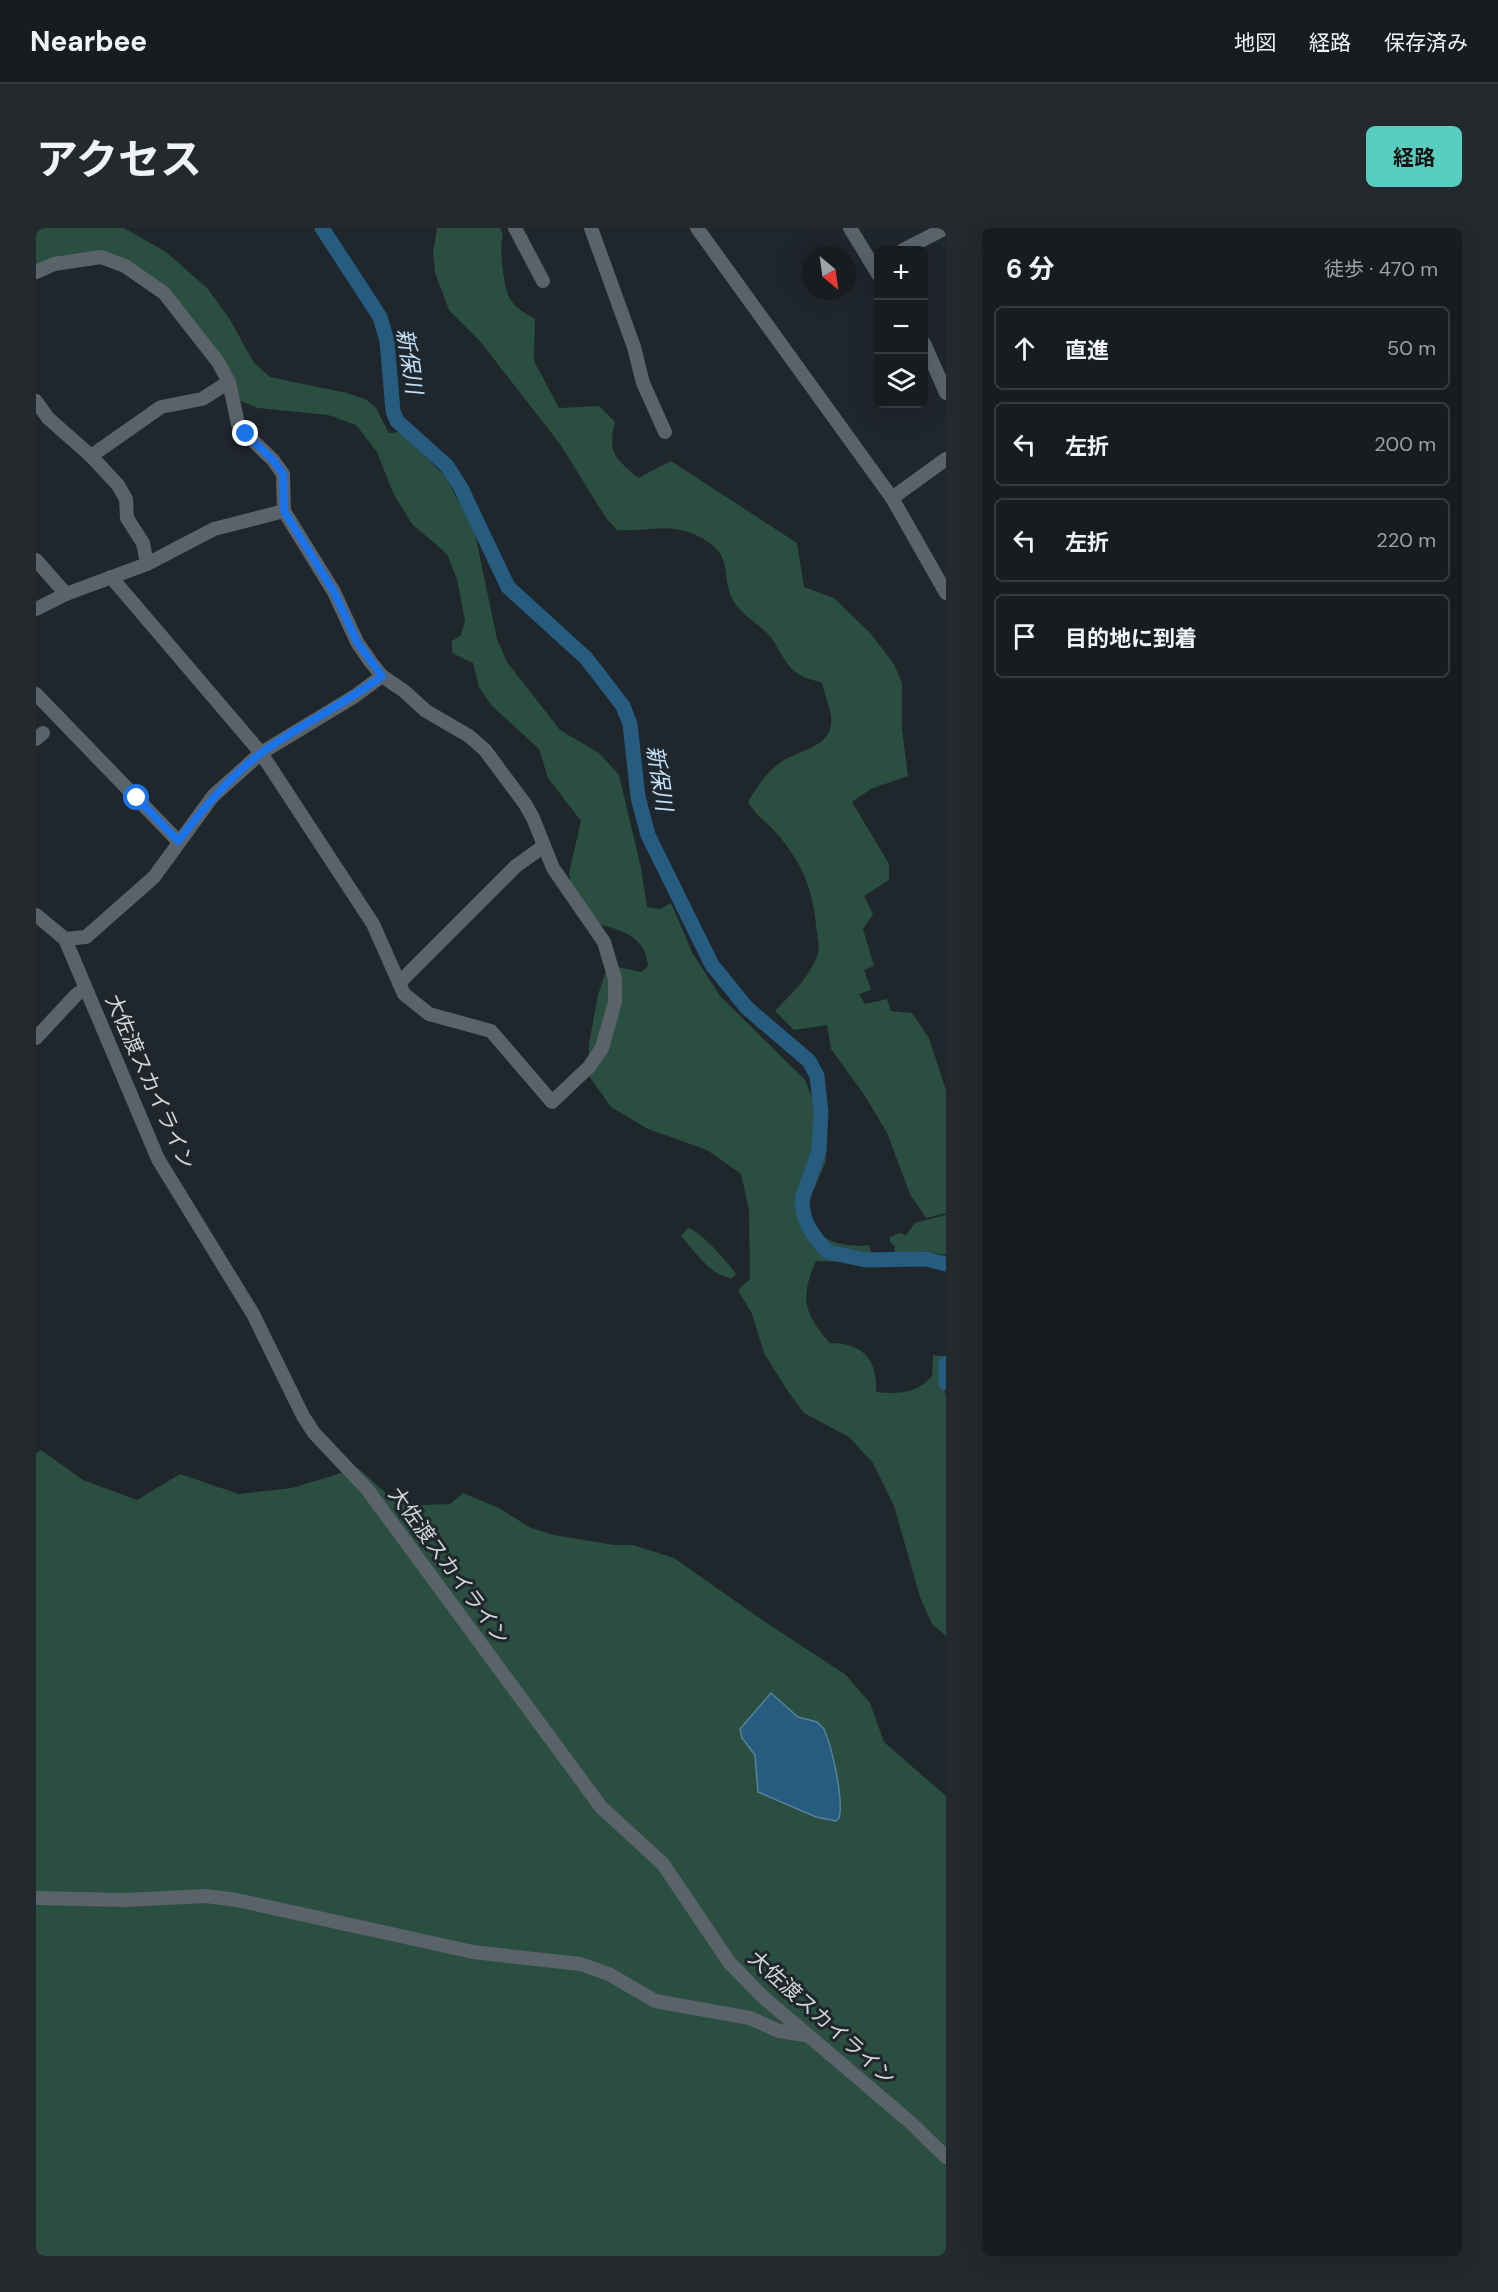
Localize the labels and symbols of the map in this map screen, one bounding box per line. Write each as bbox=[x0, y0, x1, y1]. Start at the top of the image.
north arrow bbox=[802, 246, 856, 300]
water label: 新保川 bbox=[390, 326, 429, 398]
route end bbox=[232, 420, 258, 446]
water label: 新保川 bbox=[640, 743, 679, 815]
route start bbox=[123, 784, 149, 810]
street label: 大佐渡スカイライン bbox=[99, 990, 201, 1174]
street label: 大佐渡スカイライン bbox=[382, 1481, 516, 1651]
street label: 大佐渡スカイライン bbox=[742, 1944, 902, 2092]

